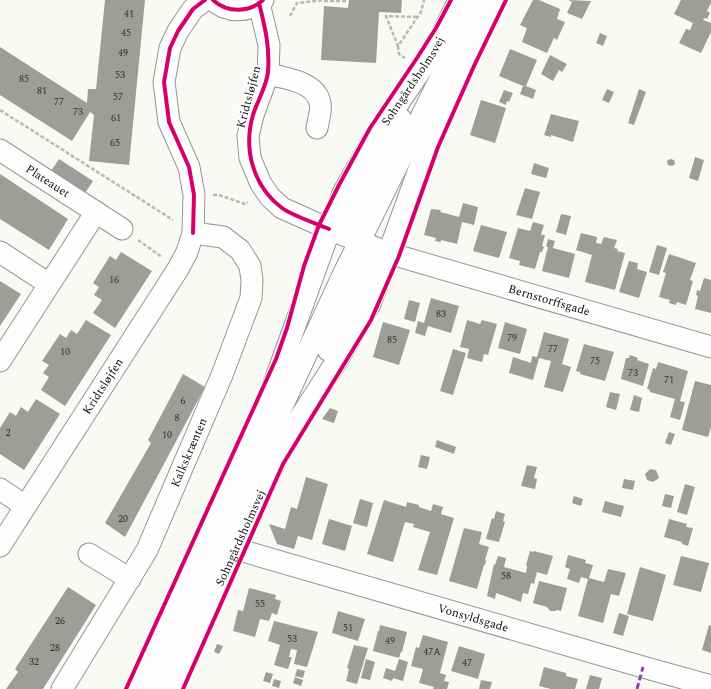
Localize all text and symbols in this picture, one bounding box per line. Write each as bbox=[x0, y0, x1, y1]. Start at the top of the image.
house number: 41 bbox=[124, 6, 134, 22]
house number: 45 bbox=[121, 25, 131, 41]
street label: Sohngårdsholmsvej bbox=[376, 33, 449, 130]
house number: 49 bbox=[118, 45, 128, 61]
street label: Kridtsløjfen bbox=[232, 64, 266, 130]
house number: 53 bbox=[115, 67, 125, 83]
house number: 85 bbox=[19, 71, 29, 87]
house number: 81 bbox=[37, 83, 47, 99]
house number: 57 bbox=[113, 89, 123, 105]
house number: 77 bbox=[54, 94, 64, 110]
house number: 73 bbox=[73, 104, 83, 120]
house number: 61 bbox=[111, 110, 121, 126]
house number: 65 bbox=[110, 135, 120, 151]
street label: Plateauet bbox=[22, 159, 74, 203]
house number: 16 bbox=[109, 272, 119, 288]
street label: Bernstorffsgade bbox=[506, 279, 593, 321]
house number: 83 bbox=[436, 306, 446, 322]
house number: 79 bbox=[507, 330, 517, 346]
house number: 85 bbox=[387, 332, 397, 348]
house number: 77 bbox=[548, 341, 558, 357]
house number: 10 bbox=[60, 344, 70, 360]
house number: 75 bbox=[590, 353, 600, 369]
street label: Kridtsløjfen bbox=[77, 354, 128, 418]
house number: 73 bbox=[628, 365, 638, 381]
house number: 71 bbox=[664, 372, 674, 388]
house number: 6 bbox=[181, 393, 186, 409]
house number: 8 bbox=[175, 410, 180, 426]
street label: Kalkskrænten bbox=[166, 415, 212, 490]
house number: 2 bbox=[6, 425, 11, 441]
house number: 10 bbox=[162, 427, 172, 443]
street label: Sohngårdsholmsvej bbox=[210, 486, 270, 589]
house number: 20 bbox=[118, 511, 128, 527]
house number: 58 bbox=[501, 568, 511, 584]
house number: 55 bbox=[255, 596, 265, 612]
street label: Vonsyldsgade bbox=[436, 599, 511, 637]
house number: 26 bbox=[55, 613, 65, 629]
house number: 51 bbox=[343, 620, 353, 636]
house number: 53 bbox=[287, 631, 297, 647]
house number: 49 bbox=[385, 633, 395, 649]
house number: 28 bbox=[50, 640, 60, 656]
house number: 47A bbox=[423, 644, 441, 660]
house number: 32 bbox=[29, 654, 39, 670]
house number: 47 bbox=[462, 655, 472, 671]

